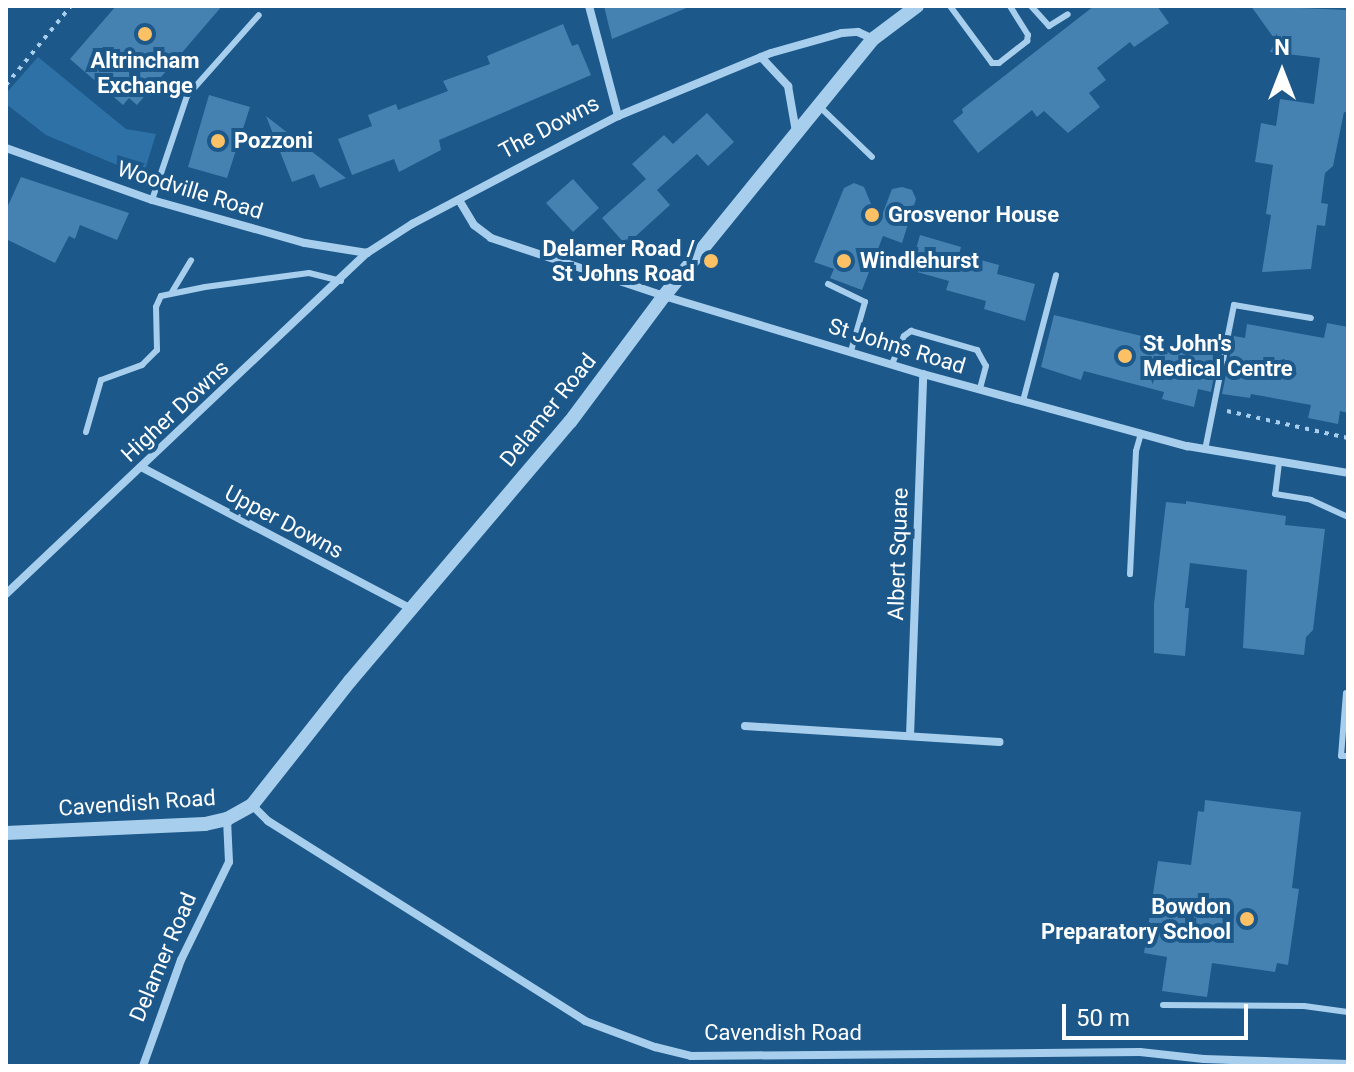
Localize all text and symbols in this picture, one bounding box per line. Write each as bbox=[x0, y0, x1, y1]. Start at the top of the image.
marker: Altrincham Exchange bbox=[136, 25, 154, 43]
north arrow bbox=[1242, 32, 1322, 112]
text: N bbox=[1274, 35, 1290, 60]
place label: Altrincham Exchange bbox=[91, 47, 199, 98]
street label: The Downs bbox=[495, 90, 603, 164]
place label: Pozzoni bbox=[234, 128, 313, 154]
marker: Pozzoni bbox=[209, 132, 227, 150]
street label: Woodville Road bbox=[114, 155, 266, 225]
place label: Grosvenor House bbox=[888, 202, 1059, 228]
marker: Grosvenor House bbox=[863, 206, 881, 224]
place label: Delamer Road / St Johns Road bbox=[542, 235, 695, 286]
place label: Windlehurst bbox=[860, 248, 979, 274]
marker: Delamer Road / St Johns Road bbox=[702, 252, 720, 270]
marker: Windlehurst bbox=[835, 252, 853, 270]
street label: St Johns Road bbox=[825, 313, 969, 379]
place label: St John's Medical Centre bbox=[1143, 330, 1293, 382]
marker: St John's Medical Centre bbox=[1114, 345, 1136, 367]
street label: Delamer Road bbox=[494, 348, 602, 472]
street label: Higher Downs bbox=[116, 355, 234, 467]
street label: Upper Downs bbox=[220, 480, 348, 564]
street label: Albert Square bbox=[882, 487, 914, 621]
street label: Cavendish Road bbox=[57, 784, 217, 822]
street label: Delamer Road bbox=[124, 888, 202, 1026]
place label: Bowdon Preparatory School bbox=[1041, 893, 1231, 944]
marker: Bowdon Preparatory School bbox=[1238, 910, 1256, 928]
scale bar bbox=[1066, 988, 1252, 1038]
text: 50 m bbox=[1076, 1004, 1130, 1032]
street label: Cavendish Road bbox=[704, 1020, 862, 1046]

